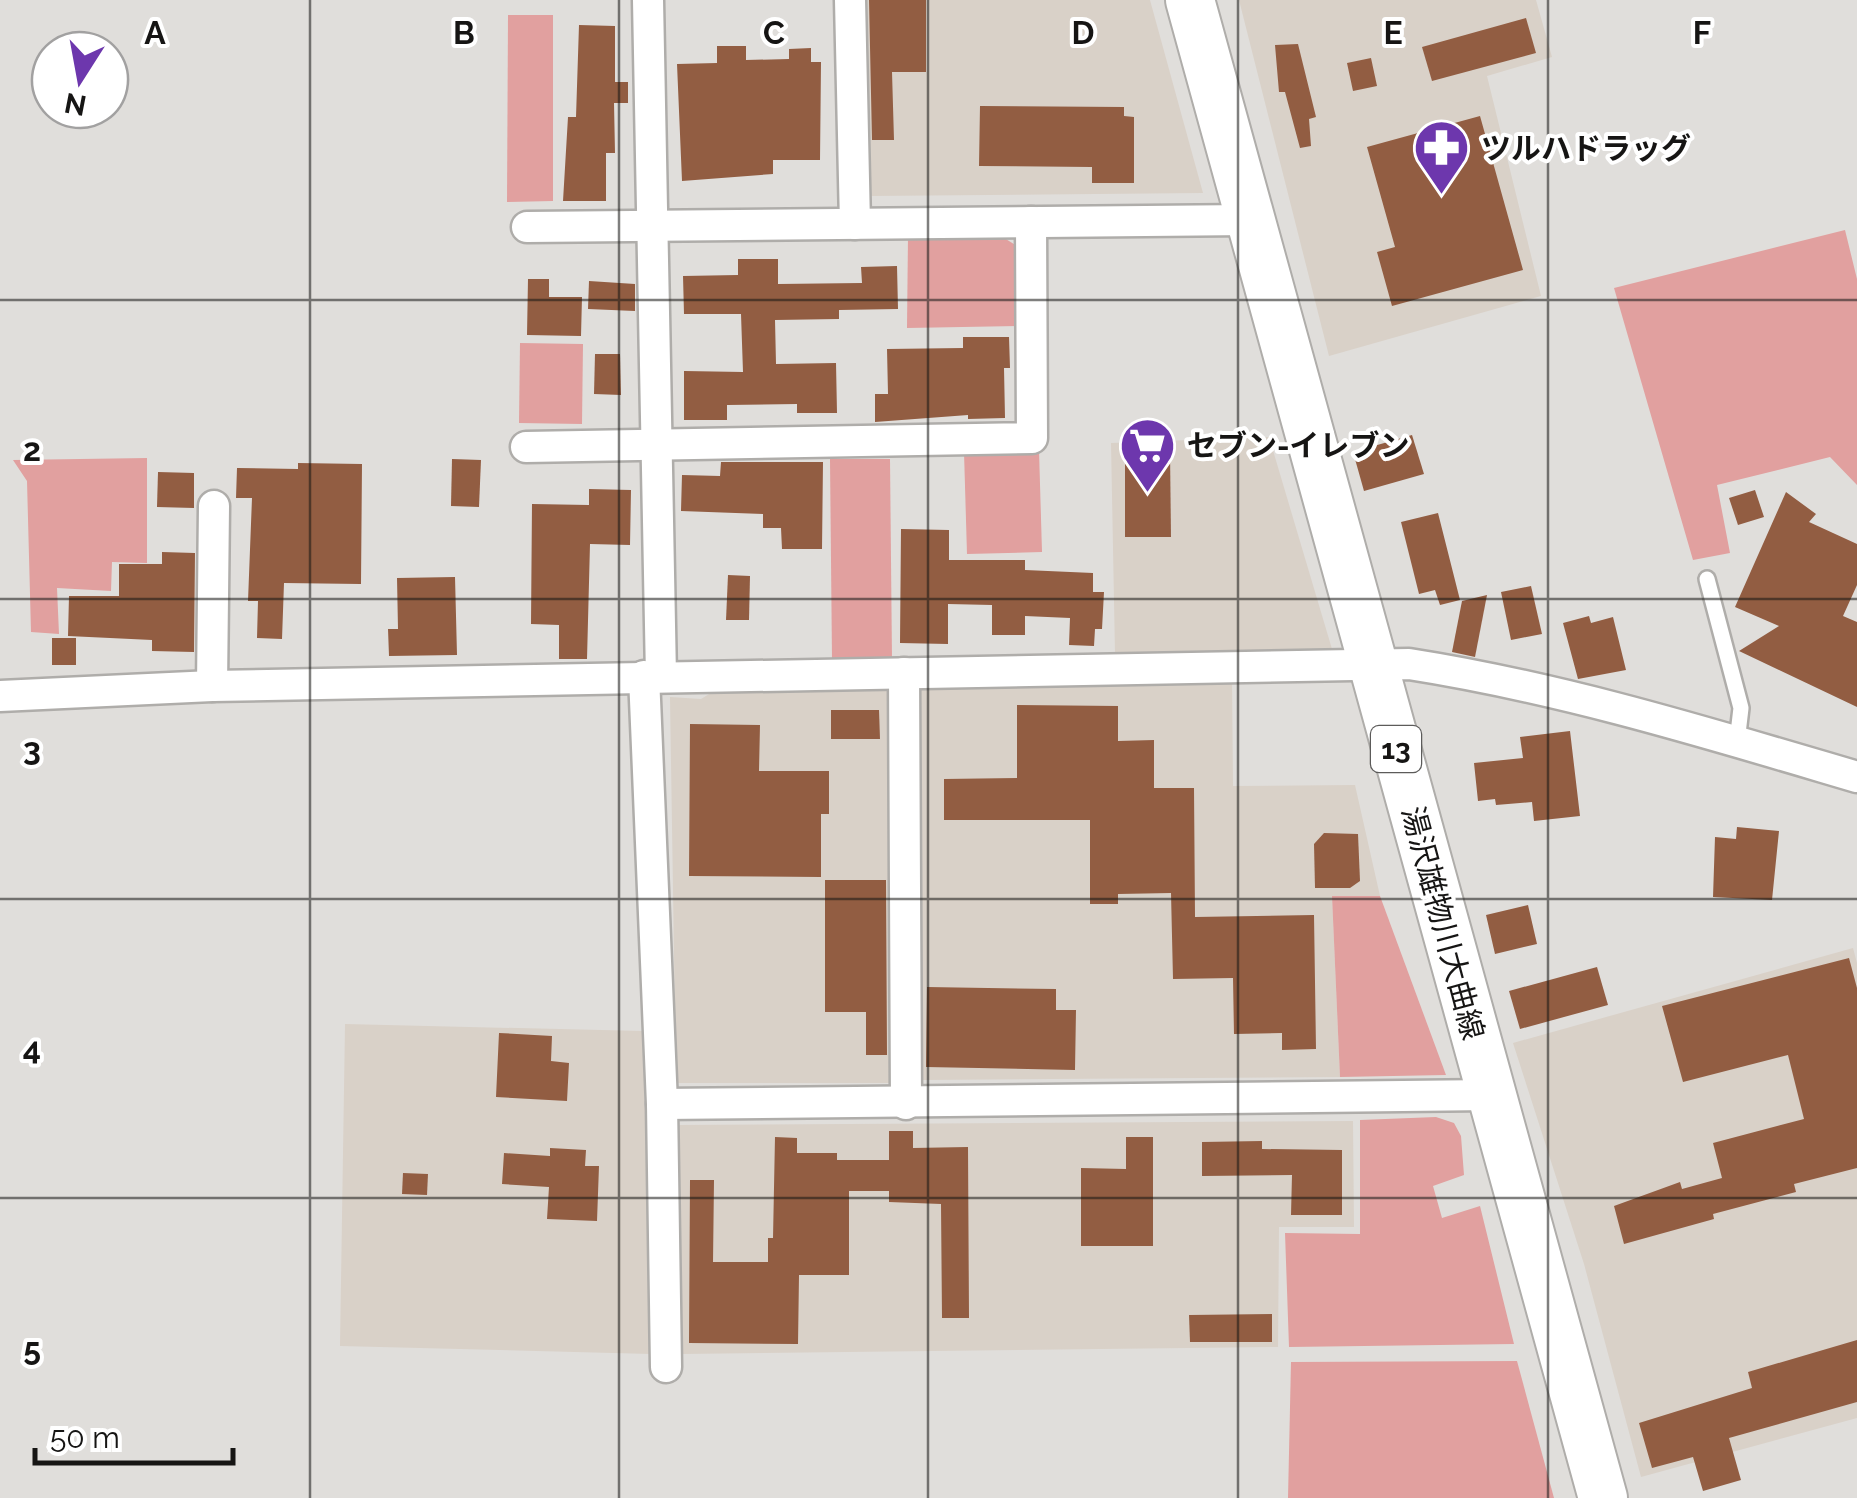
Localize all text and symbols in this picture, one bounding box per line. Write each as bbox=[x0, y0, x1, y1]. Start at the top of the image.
text: A bbox=[144, 14, 166, 51]
text: B bbox=[453, 14, 475, 51]
text: C bbox=[763, 14, 785, 51]
text: D bbox=[1072, 14, 1094, 51]
text: E bbox=[1383, 14, 1403, 51]
text: F bbox=[1693, 14, 1711, 51]
north arrow bbox=[30, 30, 130, 130]
text: N bbox=[62, 86, 89, 122]
pharmacy icon: ツルハドラッグ bbox=[1412, 118, 1472, 197]
place label: ツルハドラッグ bbox=[1481, 131, 1691, 166]
supermarket icon: セブン-イレブン bbox=[1118, 415, 1178, 494]
place label: セブン-イレブン bbox=[1187, 428, 1410, 463]
text: 2 bbox=[23, 431, 41, 468]
road number: 13 bbox=[1371, 726, 1421, 772]
text: 3 bbox=[23, 730, 41, 767]
street label: 湯沢雄物川大曲線 bbox=[1395, 803, 1491, 1043]
text: 4 bbox=[23, 1030, 41, 1067]
text: 5 bbox=[23, 1330, 41, 1367]
scale bar bbox=[35, 1403, 232, 1465]
text: 50 m bbox=[50, 1420, 120, 1455]

